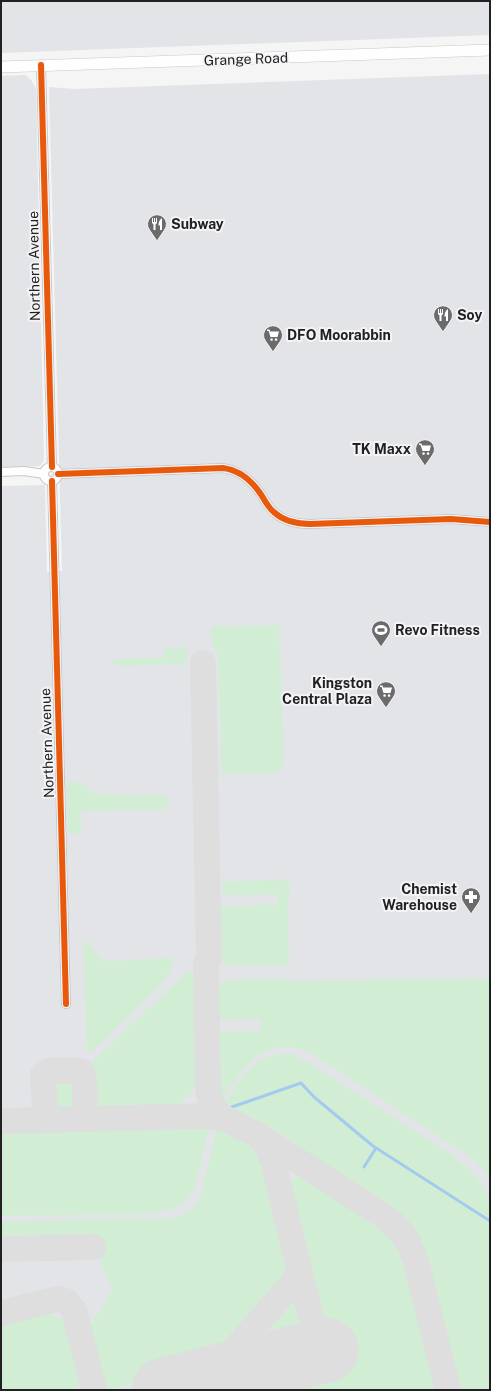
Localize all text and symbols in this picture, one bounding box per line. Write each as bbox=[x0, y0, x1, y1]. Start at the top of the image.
street label: Grange Road bbox=[204, 50, 288, 68]
street label: Northern Avenue bbox=[25, 211, 43, 321]
restaurant icon: Subway bbox=[146, 213, 168, 241]
place label: Subway bbox=[171, 216, 224, 232]
restaurant icon: Soy bbox=[432, 304, 454, 332]
place label: Soy bbox=[457, 307, 482, 323]
supermarket icon: DFO Moorabbin bbox=[262, 324, 284, 352]
place label: DFO Moorabbin bbox=[287, 327, 391, 343]
supermarket icon: TK Maxx bbox=[414, 438, 436, 466]
place label: TK Maxx bbox=[352, 441, 411, 457]
sports icon: Revo Fitness bbox=[370, 619, 392, 647]
place label: Revo Fitness bbox=[395, 622, 480, 638]
place label: Kingston Central Plaza bbox=[282, 675, 372, 707]
supermarket icon: Kingston Central Plaza bbox=[375, 680, 397, 708]
street label: Northern Avenue bbox=[37, 688, 57, 798]
place label: Chemist Warehouse bbox=[382, 881, 457, 913]
pharmacy icon: Chemist Warehouse bbox=[460, 886, 482, 914]

